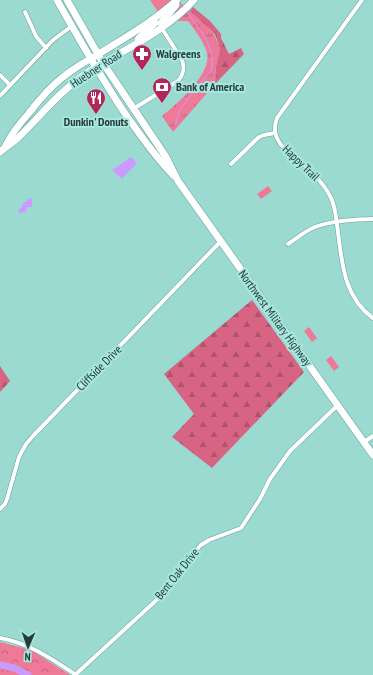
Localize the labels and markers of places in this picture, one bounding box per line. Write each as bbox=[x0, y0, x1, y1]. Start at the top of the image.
pharmacy icon: Walgreens bbox=[131, 43, 153, 71]
place label: Walgreens bbox=[155, 46, 201, 61]
bank icon: Bank of America bbox=[151, 76, 173, 104]
place label: Bank of America bbox=[176, 79, 244, 94]
restaurant icon: Dunkin' Donuts bbox=[85, 87, 107, 115]
place label: Dunkin' Donuts bbox=[64, 114, 128, 129]

